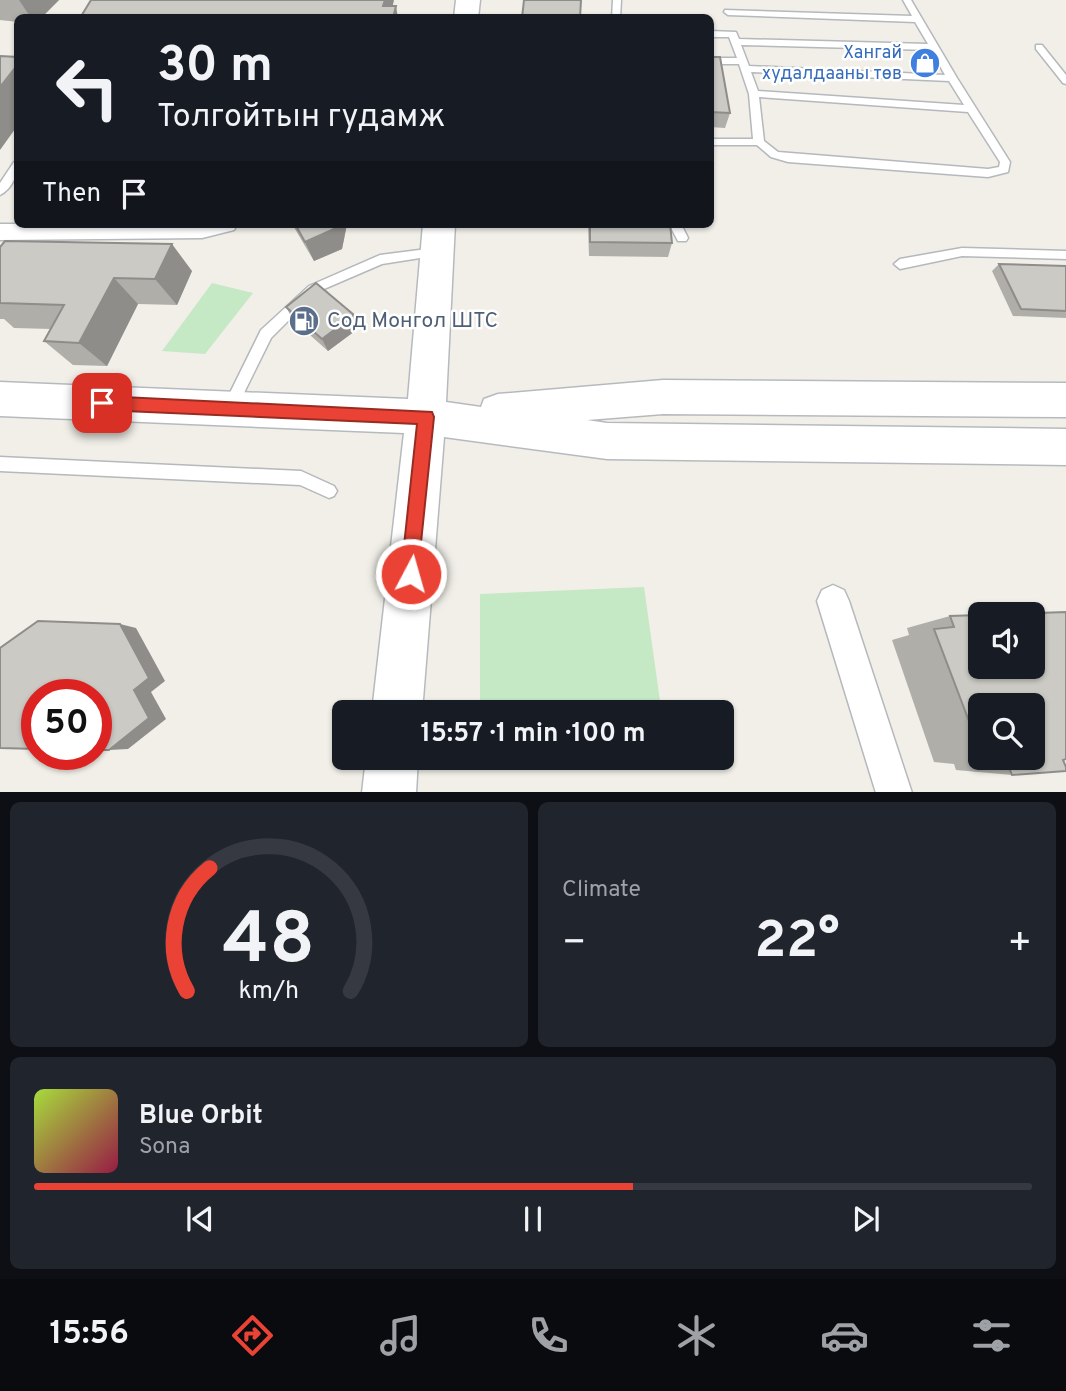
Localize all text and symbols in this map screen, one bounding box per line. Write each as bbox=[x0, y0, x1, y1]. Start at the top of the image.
text: 30 m bbox=[157, 37, 273, 99]
icon: left bbox=[42, 42, 133, 133]
place label: Хангай худалдааны төв bbox=[762, 42, 902, 86]
shop icon: Хангай худалдааны төв bbox=[908, 46, 942, 80]
text: Толгойтын гудамж bbox=[157, 98, 446, 138]
icon: arrive bbox=[115, 175, 153, 213]
text: Then bbox=[42, 178, 101, 211]
fuel station icon: Сод Монгол ШТС bbox=[287, 304, 321, 338]
place label: Сод Монгол ШТС bbox=[327, 308, 498, 335]
pin bbox=[72, 373, 132, 433]
icon: arrive bbox=[83, 384, 121, 422]
position arrow bbox=[374, 537, 448, 611]
map controls bbox=[968, 602, 1045, 770]
button: sound bbox=[968, 602, 1045, 679]
speed limit sign: 50 bbox=[21, 679, 112, 770]
button: search bbox=[968, 693, 1045, 770]
text: 15:57 · 1 min · 100 m bbox=[421, 718, 645, 751]
text: Climate bbox=[562, 876, 641, 905]
text: 48 bbox=[223, 897, 315, 989]
text: 22° bbox=[754, 910, 840, 976]
text: − bbox=[562, 920, 587, 969]
text: + bbox=[1007, 920, 1032, 969]
text: km/h bbox=[239, 975, 299, 1007]
text: Blue Orbit bbox=[139, 1100, 263, 1133]
text: Sona bbox=[139, 1133, 190, 1162]
icon: previous bbox=[181, 1200, 219, 1238]
icon: pause bbox=[514, 1200, 552, 1238]
icon: next bbox=[847, 1200, 885, 1238]
icon: directions bbox=[228, 1311, 277, 1360]
icon: music bbox=[376, 1311, 425, 1360]
icon: phone bbox=[524, 1311, 573, 1360]
icon: climate bbox=[672, 1311, 721, 1360]
icon: car bbox=[820, 1311, 869, 1360]
icon: filters bbox=[967, 1311, 1016, 1360]
text: 15:56 bbox=[49, 1315, 129, 1355]

